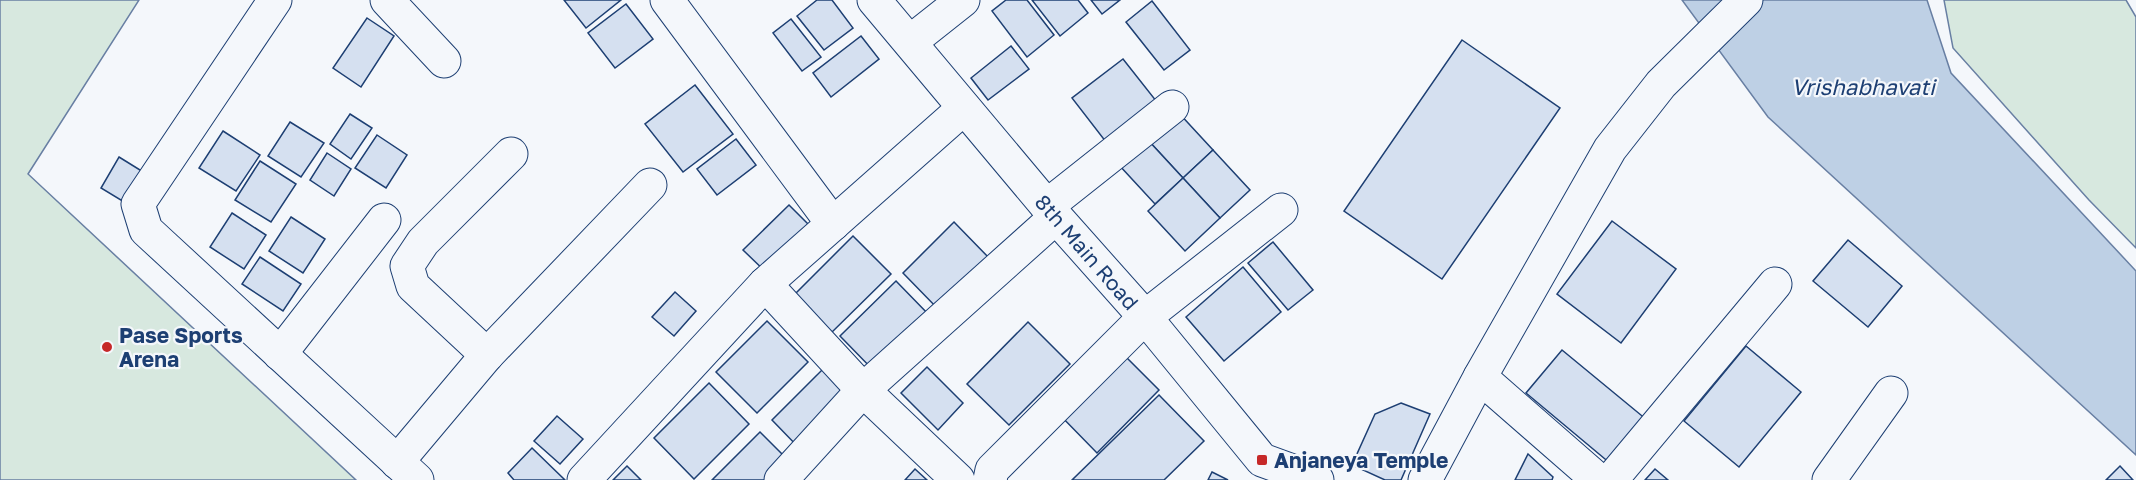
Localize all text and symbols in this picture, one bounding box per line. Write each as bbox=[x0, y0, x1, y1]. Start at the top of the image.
water label: Vrishabhavati bbox=[1791, 73, 1938, 100]
street label: 8th Main Road bbox=[1030, 189, 1144, 315]
place label: Pase Sports Arena bbox=[119, 322, 243, 372]
marker: Pase Sports Arena bbox=[100, 340, 114, 354]
place label: Anjaneya Temple bbox=[1274, 447, 1449, 473]
marker: Anjaneya Temple bbox=[1255, 453, 1269, 467]

